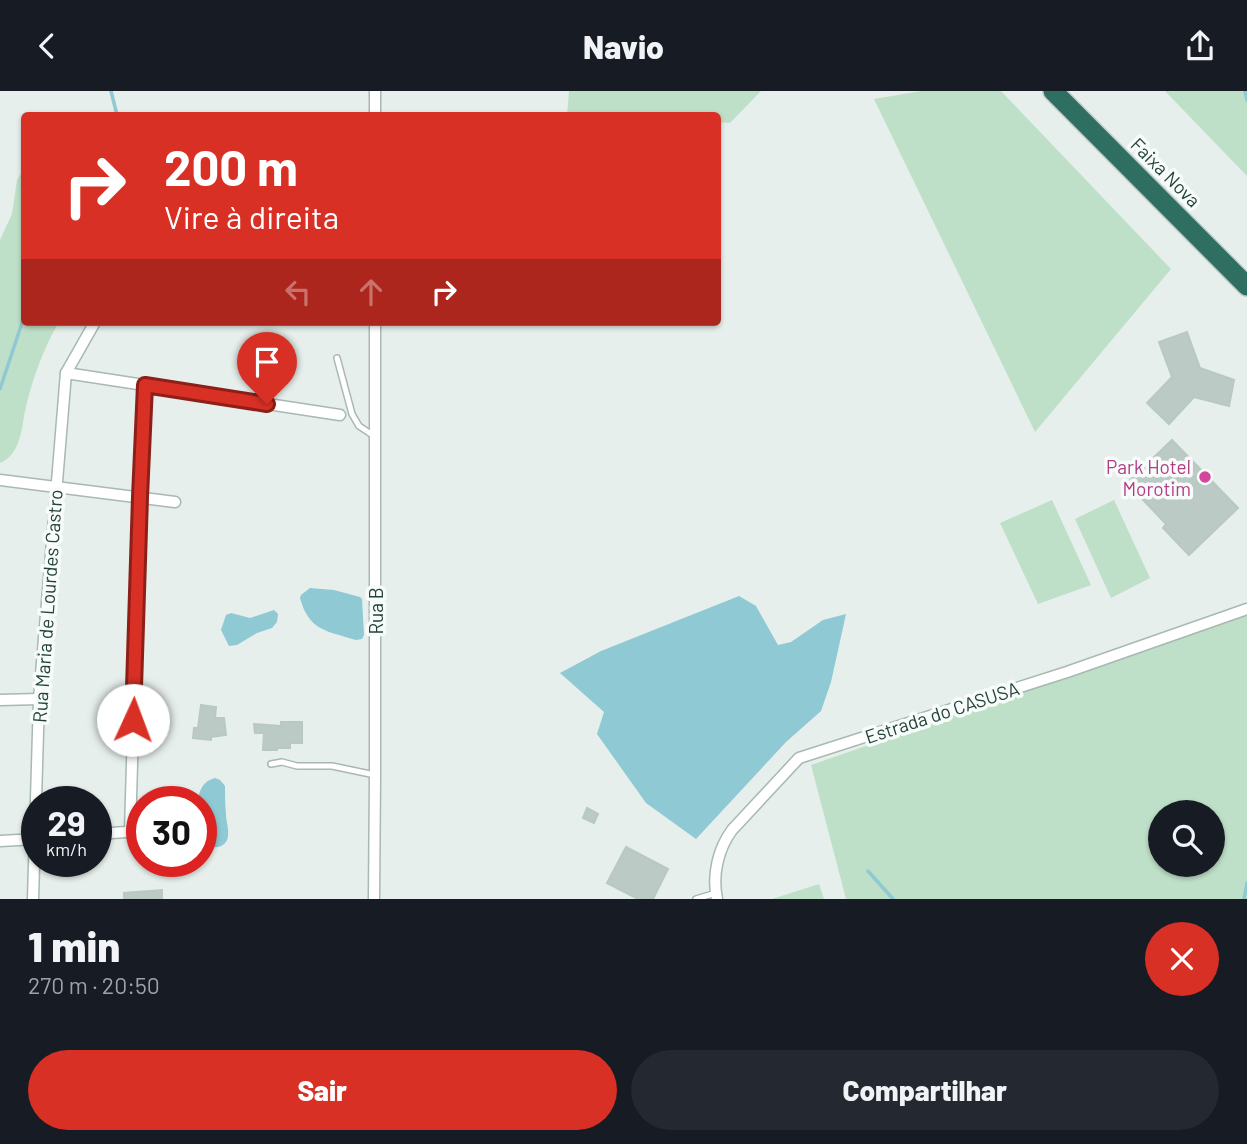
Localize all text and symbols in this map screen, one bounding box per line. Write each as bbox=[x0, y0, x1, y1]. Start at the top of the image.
icon: back bbox=[28, 27, 66, 65]
text: Navio bbox=[583, 27, 664, 65]
icon: share bbox=[1181, 27, 1219, 65]
street label: Faixa Nova bbox=[1127, 133, 1205, 211]
text: 200 m bbox=[164, 137, 298, 196]
icon: right bbox=[49, 140, 140, 231]
text: Vire à direita bbox=[164, 197, 339, 235]
icon: left bbox=[279, 273, 317, 311]
icon: ahead bbox=[352, 273, 390, 311]
icon: right bbox=[425, 273, 463, 311]
pin bbox=[237, 332, 297, 404]
icon: arrive bbox=[248, 343, 286, 381]
place label: Park Hotel Morotim bbox=[1106, 455, 1191, 500]
marker: Park Hotel Morotim bbox=[1197, 469, 1213, 485]
street label: Rua Maria de Lourdes Castro bbox=[27, 489, 67, 723]
street label: Rua B bbox=[364, 587, 387, 635]
street label: Estrada do CASUSA bbox=[862, 676, 1022, 748]
position arrow bbox=[96, 683, 170, 757]
speed limit sign: 30 bbox=[126, 786, 217, 877]
map controls bbox=[1148, 800, 1225, 877]
button: search bbox=[1148, 800, 1225, 877]
text: 29 bbox=[47, 801, 86, 843]
text: km/h bbox=[46, 838, 87, 860]
text: 1 min bbox=[28, 920, 120, 970]
button: close bbox=[1145, 922, 1219, 996]
text: 270 m · 20:50 bbox=[28, 971, 160, 999]
button: Sair bbox=[28, 1050, 617, 1130]
button: Compartilhar bbox=[631, 1050, 1219, 1130]

